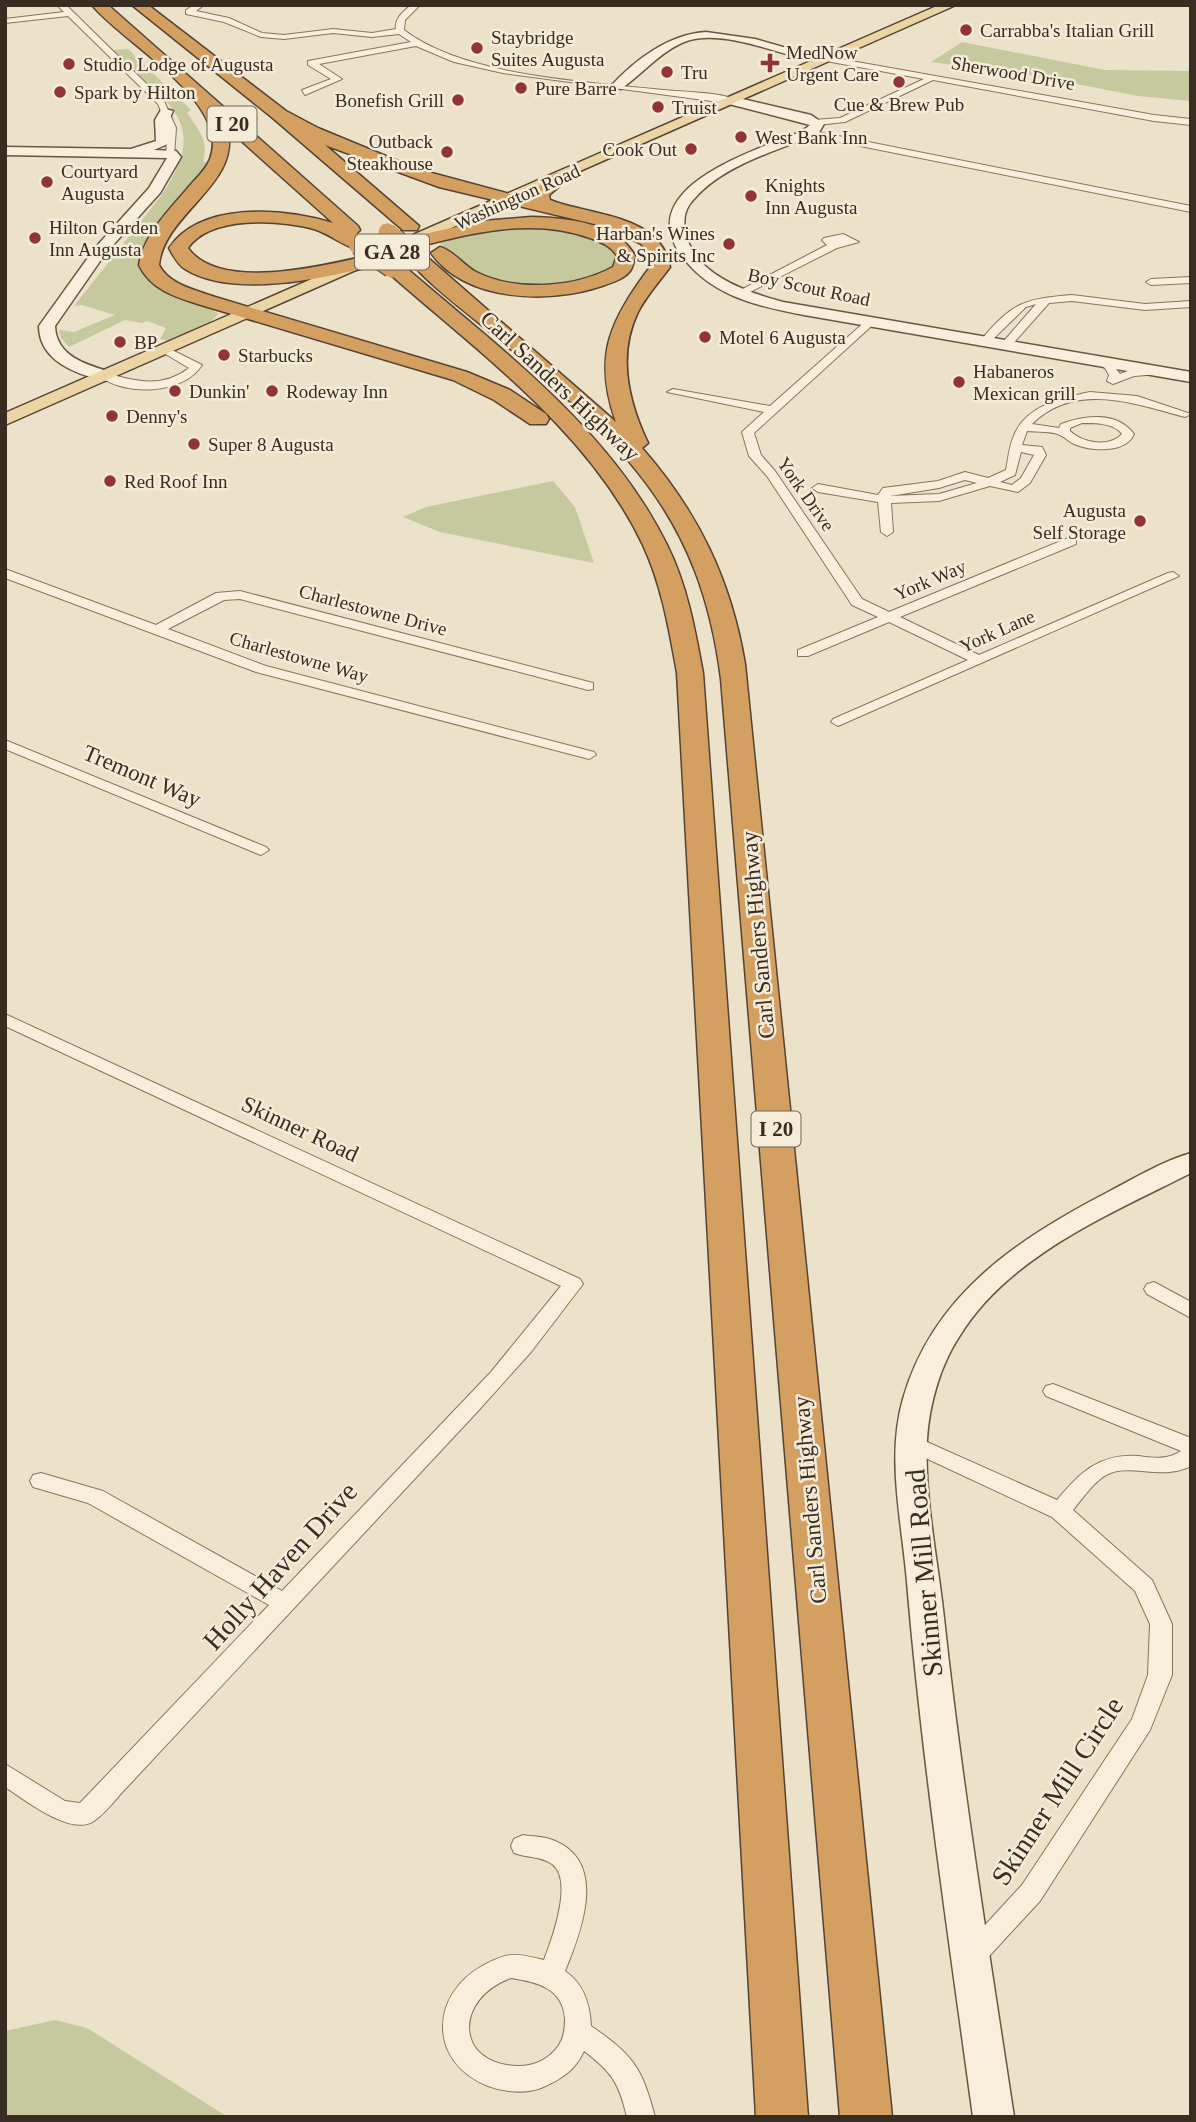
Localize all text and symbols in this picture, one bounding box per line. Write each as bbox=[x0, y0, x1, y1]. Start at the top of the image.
place label: Carrabba's Italian Grill bbox=[980, 20, 1154, 41]
marker: Carrabba's Italian Grill bbox=[958, 22, 974, 38]
place label: Staybridge Suites Augusta bbox=[491, 27, 605, 70]
marker: Staybridge Suites Augusta bbox=[469, 40, 485, 56]
place label: MedNow Urgent Care bbox=[786, 42, 879, 85]
street label: Sherwood Drive bbox=[950, 52, 1076, 94]
marker: MedNow Urgent Care bbox=[760, 53, 780, 73]
place label: Studio Lodge of Augusta bbox=[83, 54, 274, 75]
marker: Studio Lodge of Augusta bbox=[61, 56, 77, 72]
place label: Tru bbox=[681, 62, 708, 83]
marker: Tru bbox=[659, 64, 675, 80]
marker: Cue & Brew Pub bbox=[891, 74, 907, 90]
place label: Pure Barre bbox=[535, 78, 617, 99]
marker: Pure Barre bbox=[513, 80, 529, 96]
place label: Spark by Hilton bbox=[74, 82, 196, 103]
marker: Spark by Hilton bbox=[52, 84, 68, 100]
place label: Bonefish Grill bbox=[335, 90, 444, 111]
marker: Bonefish Grill bbox=[450, 92, 466, 108]
place label: Cue & Brew Pub bbox=[834, 94, 964, 115]
place label: Truist bbox=[672, 97, 717, 118]
marker: Truist bbox=[650, 99, 666, 115]
road number: I 20 bbox=[208, 106, 256, 142]
place label: West Bank Inn bbox=[755, 127, 868, 148]
marker: West Bank Inn bbox=[733, 129, 749, 145]
place label: Outback Steakhouse bbox=[346, 131, 433, 174]
place label: Cook Out bbox=[603, 139, 678, 160]
marker: Cook Out bbox=[683, 141, 699, 157]
marker: Outback Steakhouse bbox=[439, 144, 455, 160]
street label: Washington Road bbox=[451, 160, 583, 234]
place label: Courtyard Augusta bbox=[61, 161, 139, 204]
marker: Courtyard Augusta bbox=[39, 174, 55, 190]
place label: Knights Inn Augusta bbox=[765, 175, 858, 218]
marker: Knights Inn Augusta bbox=[743, 188, 759, 204]
place label: Hilton Garden Inn Augusta bbox=[49, 217, 159, 260]
place label: Harban's Wines & Spirits Inc bbox=[596, 223, 715, 266]
marker: Hilton Garden Inn Augusta bbox=[27, 230, 43, 246]
road number: GA 28 bbox=[355, 234, 429, 270]
marker: Harban's Wines & Spirits Inc bbox=[721, 236, 737, 252]
street label: Boy Scout Road bbox=[746, 264, 873, 310]
street label: Carl Sanders Highway bbox=[475, 306, 645, 466]
place label: Motel 6 Augusta bbox=[719, 327, 846, 348]
marker: Motel 6 Augusta bbox=[697, 329, 713, 345]
place label: BP bbox=[134, 332, 157, 353]
marker: BP bbox=[112, 334, 128, 350]
place label: Starbucks bbox=[238, 345, 313, 366]
marker: Starbucks bbox=[216, 347, 232, 363]
place label: Habaneros Mexican grill bbox=[973, 361, 1076, 404]
marker: Habaneros Mexican grill bbox=[951, 374, 967, 390]
place label: Dunkin' bbox=[189, 381, 249, 402]
place label: Rodeway Inn bbox=[286, 381, 388, 402]
marker: Dunkin' bbox=[167, 383, 183, 399]
marker: Rodeway Inn bbox=[264, 383, 280, 399]
place label: Denny's bbox=[126, 406, 187, 427]
marker: Denny's bbox=[104, 408, 120, 424]
place label: Super 8 Augusta bbox=[208, 434, 334, 455]
marker: Super 8 Augusta bbox=[186, 436, 202, 452]
street label: York Drive bbox=[773, 453, 839, 535]
place label: Red Roof Inn bbox=[124, 471, 228, 492]
marker: Red Roof Inn bbox=[102, 473, 118, 489]
place label: Augusta Self Storage bbox=[1033, 500, 1127, 543]
marker: Augusta Self Storage bbox=[1132, 513, 1148, 529]
street label: York Way bbox=[891, 555, 969, 604]
street label: Charlestowne Drive bbox=[297, 580, 449, 640]
street label: York Lane bbox=[956, 605, 1038, 657]
street label: Charlestowne Way bbox=[227, 627, 371, 687]
street label: Tremont Way bbox=[79, 740, 205, 812]
street label: Carl Sanders Highway bbox=[736, 830, 780, 1040]
street label: Skinner Road bbox=[238, 1091, 363, 1167]
road number: I 20 bbox=[752, 1112, 800, 1146]
street label: Carl Sanders Highway bbox=[788, 1395, 832, 1605]
street label: Skinner Mill Road bbox=[899, 1468, 949, 1678]
street label: Holly Haven Drive bbox=[197, 1476, 363, 1656]
street label: Skinner Mill Circle bbox=[985, 1691, 1129, 1891]

